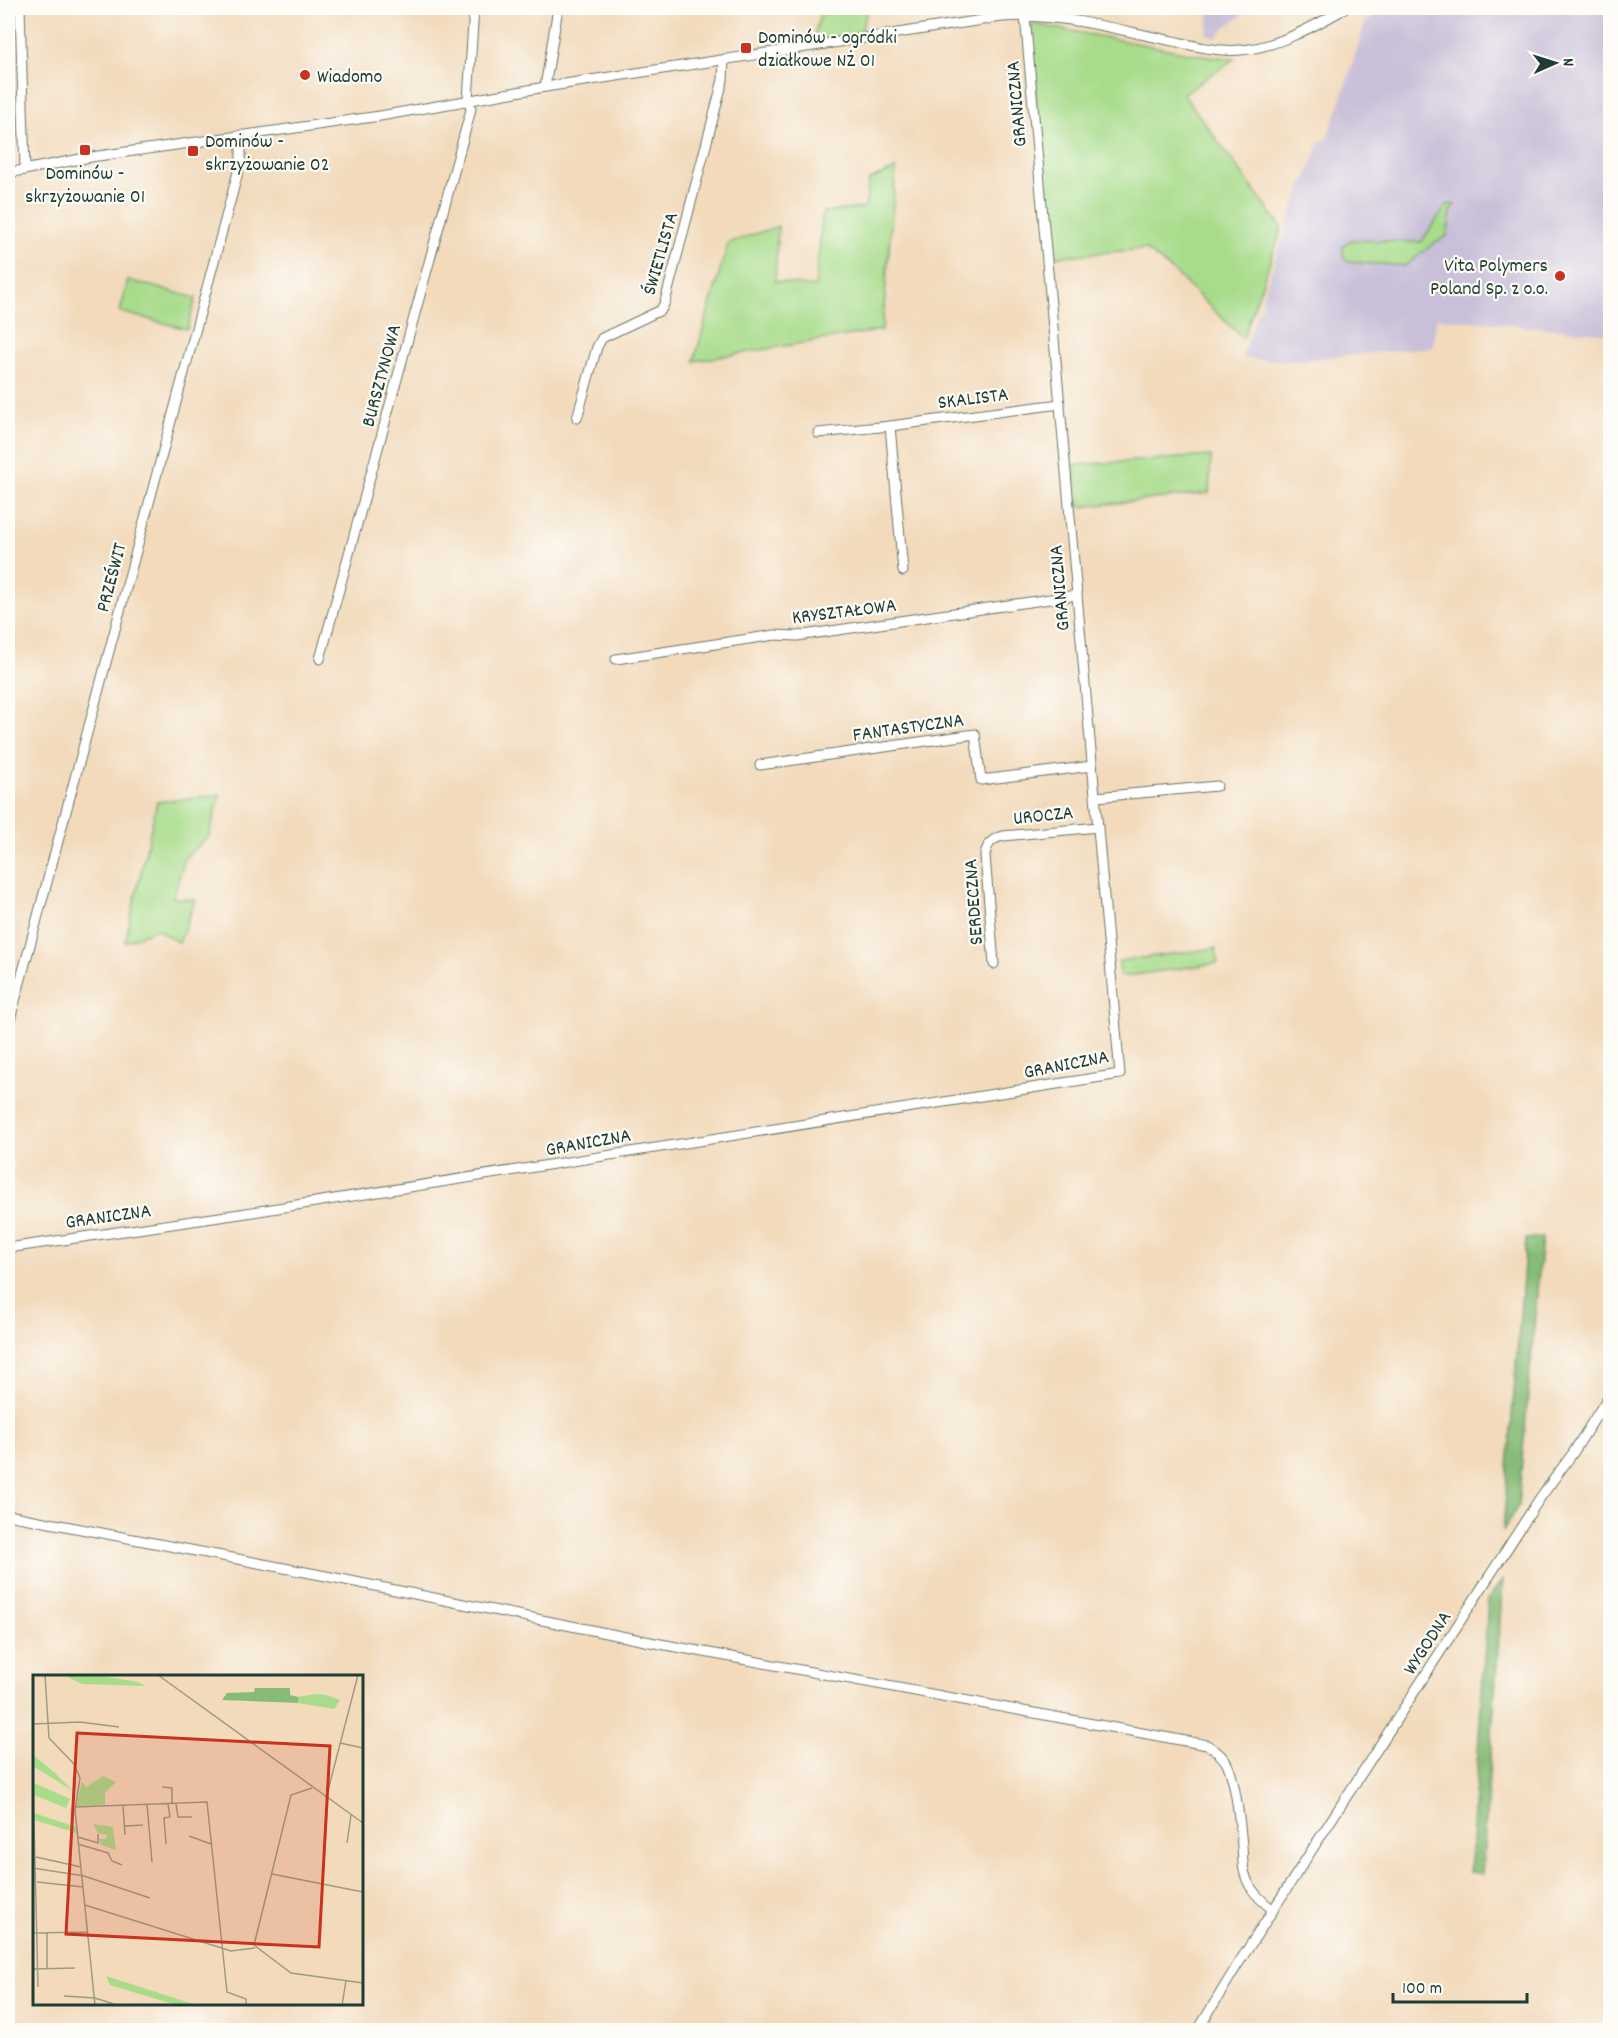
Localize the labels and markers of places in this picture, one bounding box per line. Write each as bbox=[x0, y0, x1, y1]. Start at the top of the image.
place label: Dominów - ogródki działkowe NŻ 01 bbox=[758, 25, 897, 76]
marker: Dominów - ogródki działkowe NŻ 01 bbox=[739, 41, 753, 55]
place label: Wiadomo bbox=[317, 64, 383, 92]
marker: Wiadomo bbox=[298, 68, 312, 82]
place label: Dominów - skrzyżowanie 02 bbox=[205, 129, 329, 180]
marker: Dominów - skrzyżowanie 01 bbox=[78, 143, 92, 157]
marker: Dominów - skrzyżowanie 02 bbox=[186, 144, 200, 158]
place label: Dominów - skrzyżowanie 01 bbox=[25, 161, 145, 212]
place label: Vita Polymers Poland Sp. z o.o. bbox=[1430, 253, 1548, 304]
marker: Vita Polymers Poland Sp. z o.o. bbox=[1553, 269, 1567, 283]

